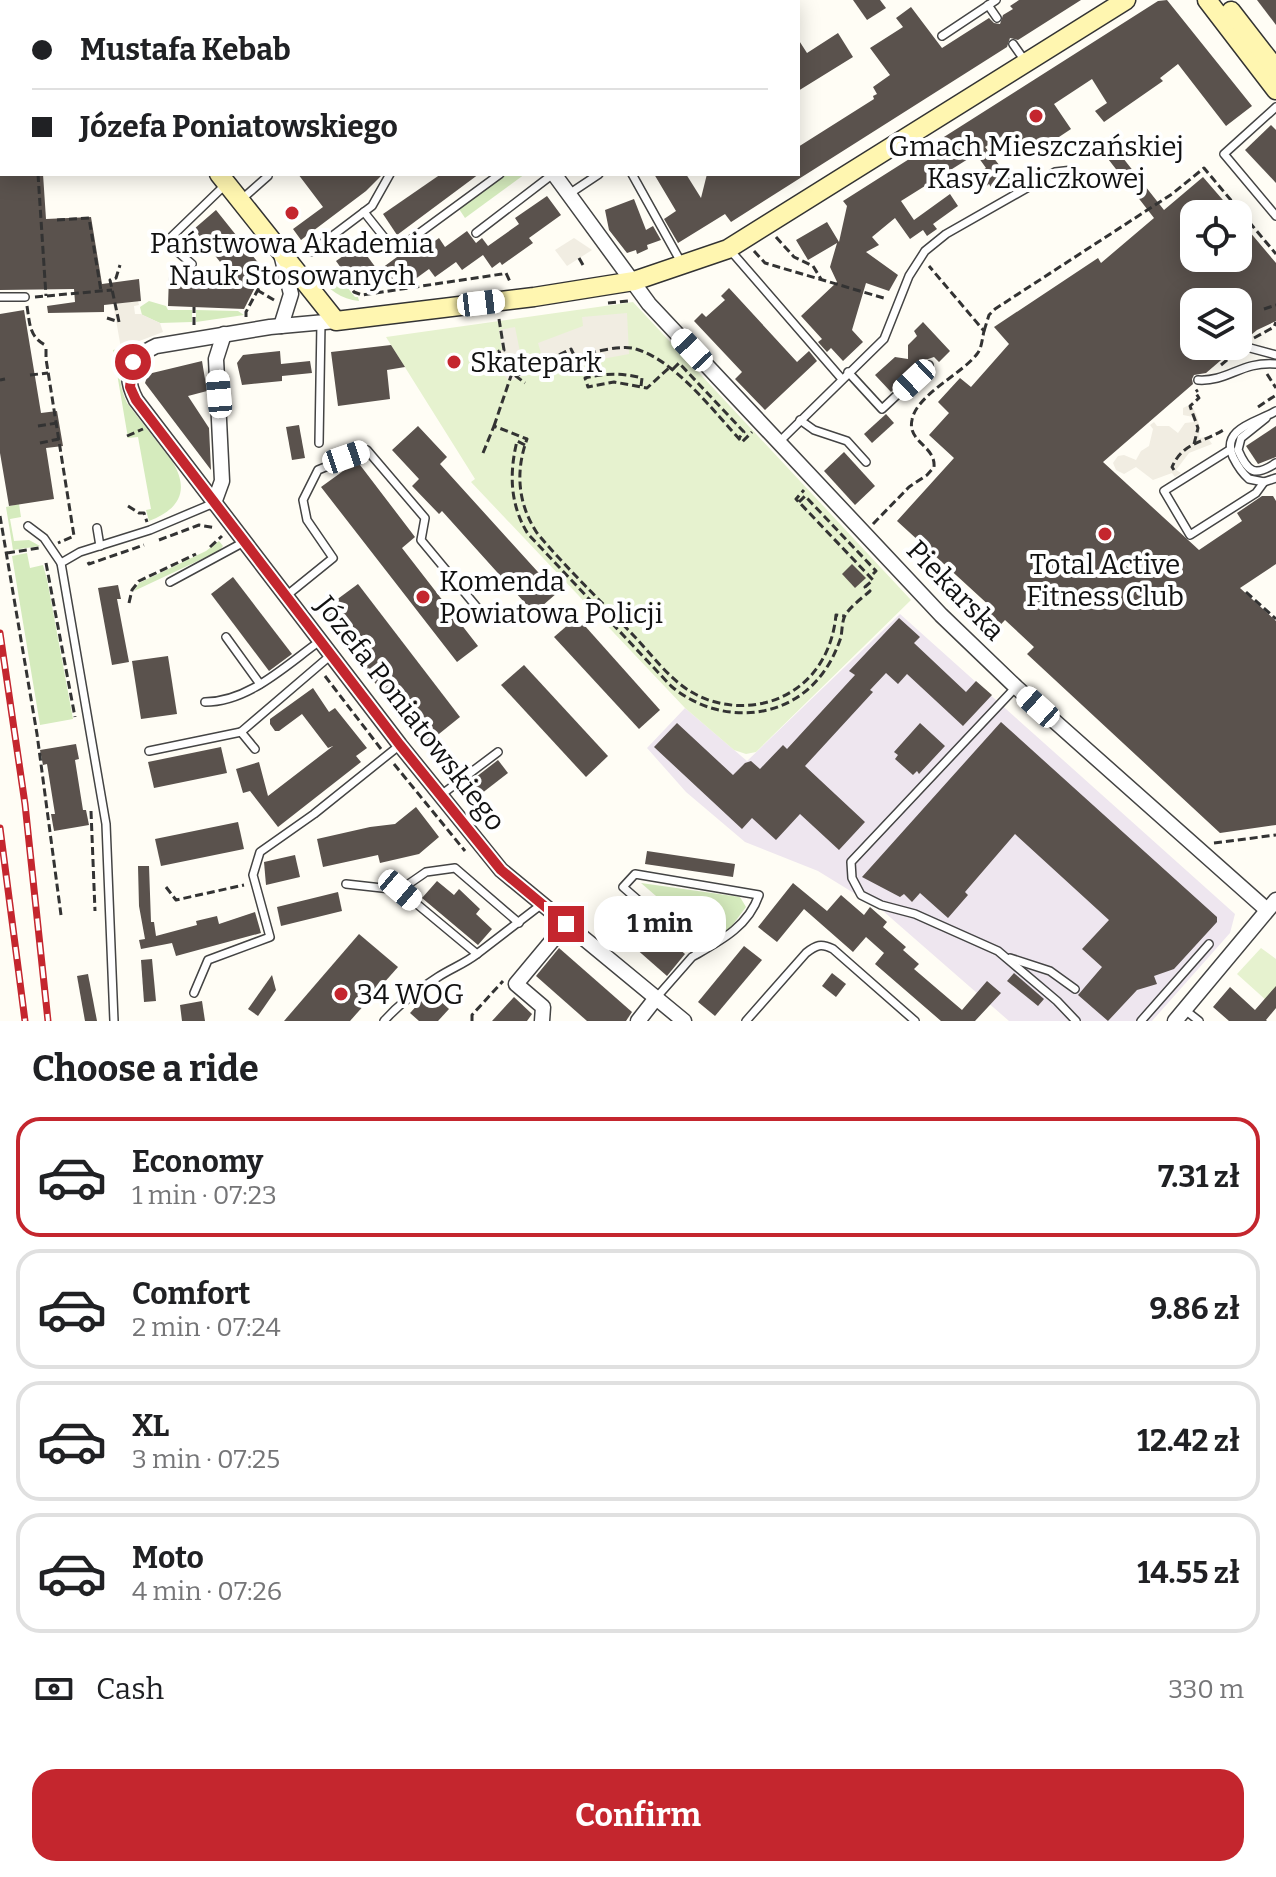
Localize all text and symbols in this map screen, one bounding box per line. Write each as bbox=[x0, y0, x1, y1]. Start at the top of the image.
text: Mustafa Kebab bbox=[80, 32, 291, 68]
marker: Gmach Mieszczańskiej Kasy Zaliczkowej bbox=[1027, 107, 1045, 125]
text: Józefa Poniatowskiego bbox=[80, 109, 398, 145]
place label: Gmach Mieszczańskiej Kasy Zaliczkowej bbox=[888, 130, 1184, 195]
map controls bbox=[1180, 200, 1252, 360]
button: locate bbox=[1180, 200, 1252, 272]
marker: Państwowa Akademia Nauk Stosowanych bbox=[283, 204, 301, 222]
place label: Państwowa Akademia Nauk Stosowanych bbox=[150, 227, 434, 292]
car bbox=[456, 288, 506, 318]
button: layers bbox=[1180, 288, 1252, 360]
car bbox=[667, 324, 717, 376]
route start bbox=[115, 344, 151, 380]
place label: Skatepark bbox=[470, 346, 602, 379]
marker: Skatepark bbox=[445, 353, 463, 371]
car bbox=[888, 355, 940, 405]
car bbox=[205, 369, 233, 419]
car bbox=[319, 438, 373, 476]
marker: Total Active Fitness Club bbox=[1096, 525, 1114, 543]
street label: Piekarska bbox=[900, 533, 1011, 647]
place label: Total Active Fitness Club bbox=[1026, 548, 1184, 613]
place label: Komenda Powiatowa Policji bbox=[439, 565, 663, 630]
marker: Komenda Powiatowa Policji bbox=[414, 588, 432, 606]
street label: Józefa Poniatowskiego bbox=[308, 589, 512, 837]
car bbox=[1012, 682, 1064, 732]
car bbox=[374, 865, 426, 915]
callout: 1 min bbox=[594, 896, 726, 952]
route end bbox=[548, 906, 584, 942]
text: 1 min bbox=[627, 908, 693, 939]
place label: 34 WOG bbox=[357, 978, 464, 1011]
marker: 34 WOG bbox=[332, 985, 350, 1003]
text: Choose a ride bbox=[32, 1047, 259, 1091]
icon: car bbox=[36, 1141, 108, 1213]
text: Economy bbox=[132, 1144, 263, 1180]
text: 7.31 zł bbox=[1158, 1159, 1240, 1195]
text: 1 min · 07:23 bbox=[132, 1180, 277, 1211]
icon: car bbox=[36, 1273, 108, 1345]
text: Comfort bbox=[132, 1276, 250, 1312]
text: 9.86 zł bbox=[1150, 1291, 1240, 1327]
text: 2 min · 07:24 bbox=[132, 1312, 281, 1343]
icon: car bbox=[36, 1405, 108, 1477]
text: XL bbox=[132, 1408, 169, 1444]
text: 12.42 zł bbox=[1137, 1423, 1240, 1459]
text: 3 min · 07:25 bbox=[132, 1444, 280, 1475]
icon: car bbox=[36, 1537, 108, 1609]
text: Moto bbox=[132, 1540, 204, 1576]
text: 14.55 zł bbox=[1137, 1555, 1240, 1591]
text: 4 min · 07:26 bbox=[132, 1576, 282, 1607]
icon: cash bbox=[32, 1667, 76, 1711]
text: Cash bbox=[96, 1671, 164, 1707]
text: 330 m bbox=[1168, 1674, 1244, 1705]
button: Confirm bbox=[32, 1769, 1244, 1861]

